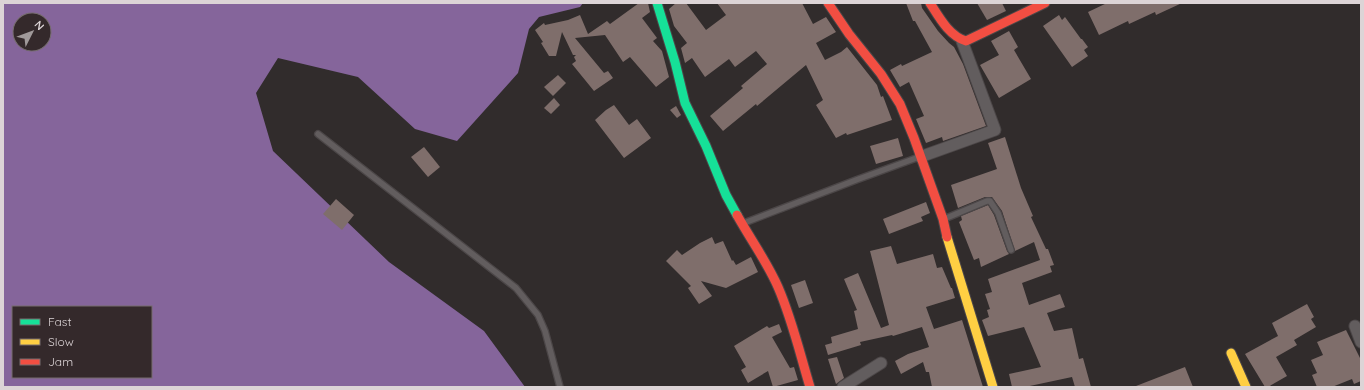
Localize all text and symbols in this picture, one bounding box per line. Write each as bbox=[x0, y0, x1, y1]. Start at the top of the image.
north arrow bbox=[12, 12, 52, 52]
text: N bbox=[32, 18, 47, 33]
legend bbox=[12, 306, 152, 378]
text: Fast bbox=[48, 314, 72, 329]
text: Slow bbox=[48, 334, 74, 349]
text: Jam bbox=[48, 354, 73, 369]

